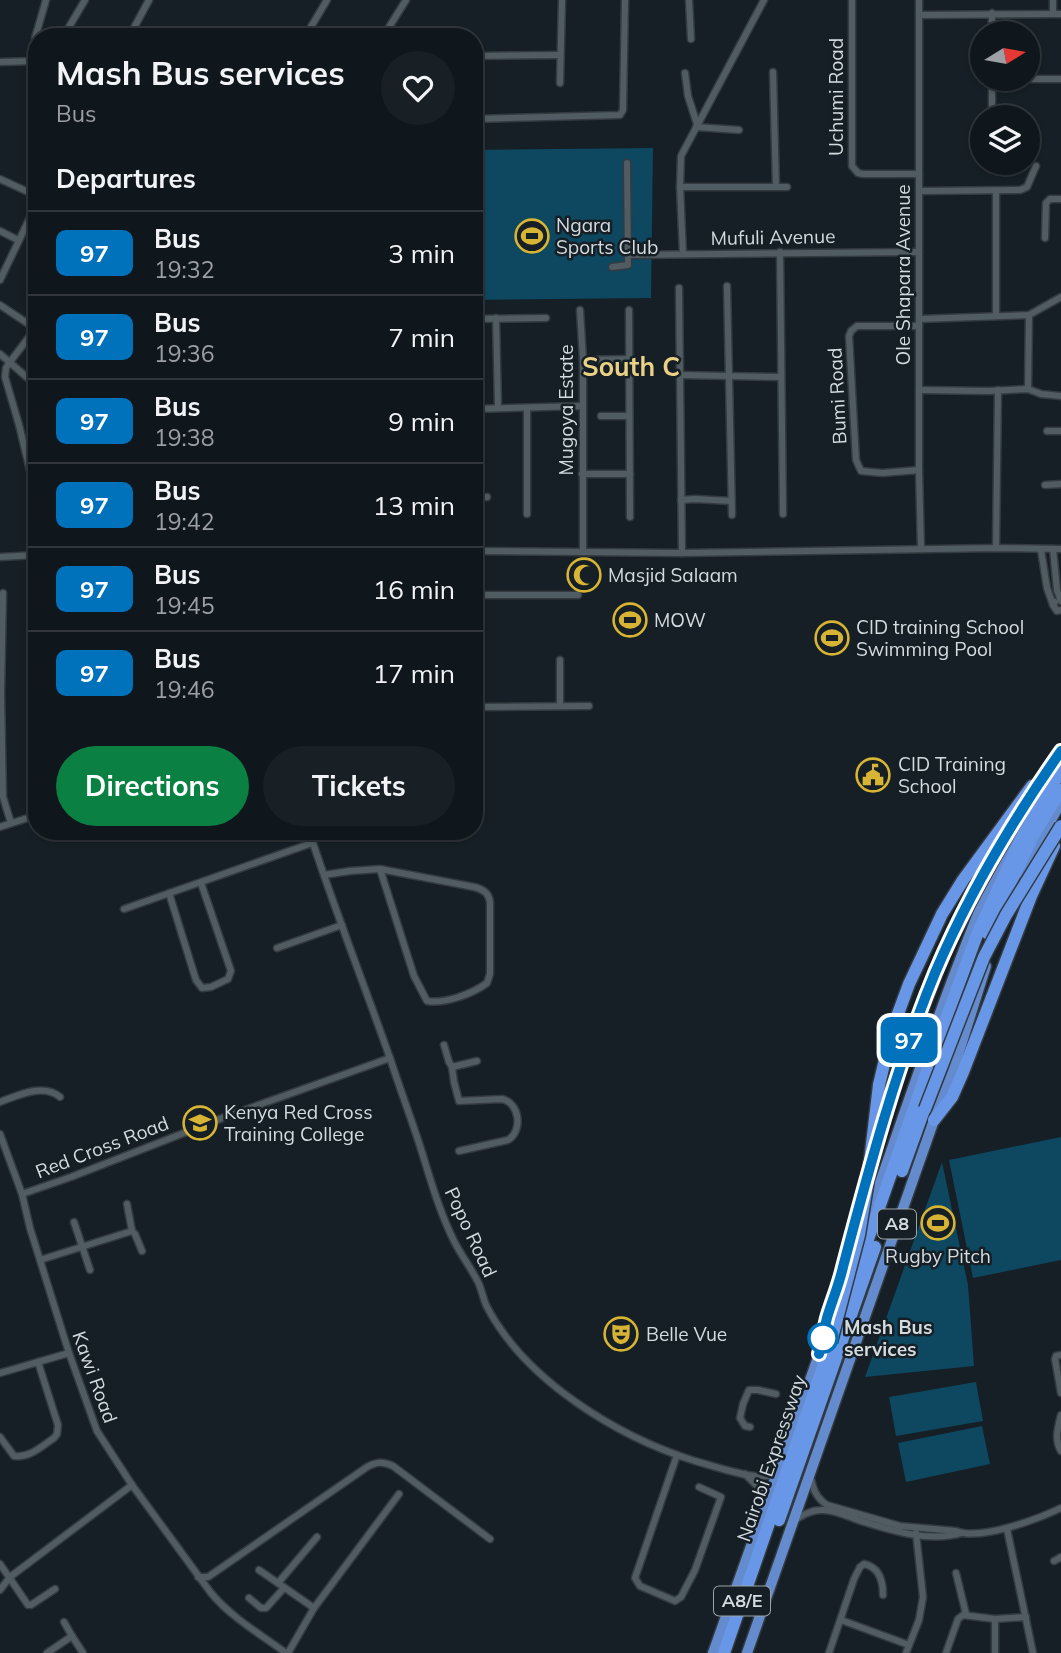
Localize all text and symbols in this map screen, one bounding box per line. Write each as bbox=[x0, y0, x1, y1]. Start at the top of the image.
north arrow bbox=[970, 21, 1040, 91]
map controls bbox=[970, 21, 1040, 175]
street label: Uchumi Road bbox=[824, 38, 848, 156]
button: heart bbox=[381, 51, 455, 125]
text: Mash Bus services bbox=[56, 52, 345, 93]
text: Bus bbox=[56, 99, 96, 128]
button: layers bbox=[970, 105, 1040, 175]
text: Departures bbox=[56, 162, 196, 195]
street label: Ole Shapara Avenue bbox=[891, 185, 915, 366]
place label: Ngara Sports Club bbox=[556, 213, 658, 259]
sports icon: Ngara Sports Club bbox=[513, 217, 551, 255]
text: Bus bbox=[154, 222, 200, 255]
street label: Mufuli Avenue bbox=[710, 224, 836, 250]
text: 3 min bbox=[388, 237, 455, 270]
text: 97 bbox=[80, 238, 109, 268]
text: 19:32 bbox=[154, 255, 214, 284]
text: Bus bbox=[154, 306, 200, 339]
text: 7 min bbox=[388, 321, 455, 354]
text: 97 bbox=[80, 322, 109, 352]
text: 19:36 bbox=[154, 339, 214, 368]
street label: Mugoya Estate bbox=[554, 345, 578, 476]
street label: Bumi Road bbox=[822, 347, 852, 445]
district label: South C bbox=[582, 350, 680, 383]
text: Bus bbox=[154, 390, 200, 423]
text: 9 min bbox=[388, 405, 455, 438]
text: 97 bbox=[80, 406, 109, 436]
text: 19:38 bbox=[154, 423, 214, 452]
text: Bus bbox=[154, 474, 200, 507]
text: 13 min bbox=[373, 489, 455, 522]
text: 97 bbox=[80, 490, 109, 520]
text: 19:42 bbox=[154, 507, 214, 536]
mosque icon: Masjid Salaam bbox=[565, 556, 603, 594]
text: Bus bbox=[154, 558, 200, 591]
place label: Masjid Salaam bbox=[608, 563, 738, 587]
text: 16 min bbox=[373, 573, 455, 606]
text: 97 bbox=[80, 574, 109, 604]
text: 19:45 bbox=[154, 591, 214, 620]
sports icon: MOW bbox=[611, 601, 649, 639]
place label: MOW bbox=[654, 608, 706, 632]
place label: CID training School Swimming Pool bbox=[856, 615, 1024, 661]
sports icon: CID training School Swimming Pool bbox=[813, 619, 851, 657]
text: Bus bbox=[154, 642, 200, 675]
text: 17 min bbox=[373, 657, 455, 690]
text: 97 bbox=[80, 658, 109, 688]
text: 19:46 bbox=[154, 675, 214, 704]
button: Directions bbox=[56, 746, 249, 826]
button: Tickets bbox=[263, 746, 455, 826]
place label: CID Training School bbox=[898, 752, 1006, 798]
public building icon: CID Training School bbox=[854, 756, 892, 794]
line badge: 97 bbox=[878, 1017, 940, 1063]
text: 97 bbox=[895, 1025, 923, 1055]
place label: Kenya Red Cross Training College bbox=[224, 1100, 373, 1146]
school or university icon: Kenya Red Cross Training College bbox=[181, 1104, 219, 1142]
street label: Red Cross Road bbox=[32, 1111, 172, 1183]
street label: Popo Road bbox=[440, 1183, 502, 1281]
sports icon: Rugby Pitch bbox=[919, 1204, 957, 1242]
road number: A8 bbox=[878, 1210, 916, 1238]
place label: Rugby Pitch bbox=[885, 1244, 991, 1268]
theatre icon: Belle Vue bbox=[602, 1315, 640, 1353]
place label: Mash Bus services bbox=[844, 1315, 932, 1361]
place label: Belle Vue bbox=[646, 1322, 727, 1346]
marker: Mash Bus services bbox=[808, 1323, 838, 1353]
street label: Kawi Road bbox=[67, 1328, 123, 1426]
street label: Nairobi Expressway bbox=[731, 1371, 811, 1545]
road number: A8/E bbox=[714, 1586, 770, 1616]

